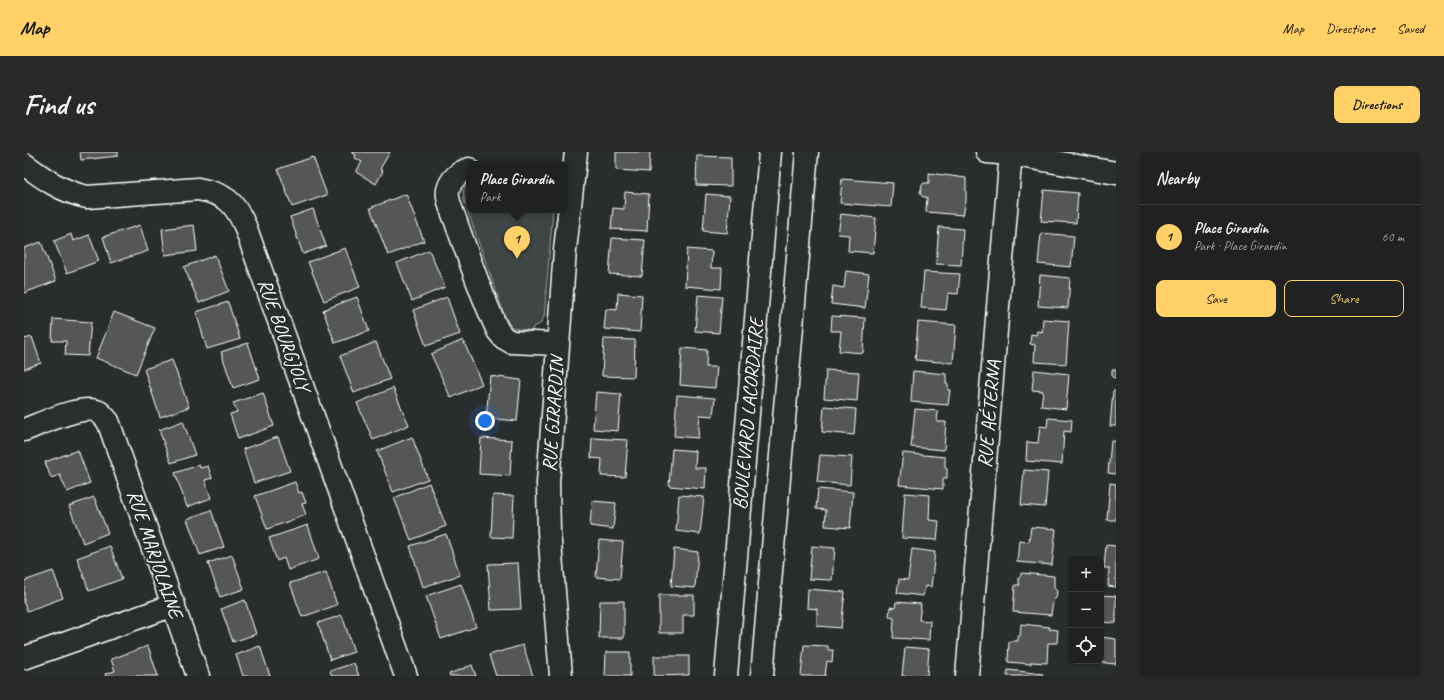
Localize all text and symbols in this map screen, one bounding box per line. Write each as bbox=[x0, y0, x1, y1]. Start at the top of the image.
text: Map bbox=[20, 16, 50, 40]
text: Map bbox=[1283, 20, 1304, 37]
text: Directions bbox=[1326, 20, 1375, 37]
text: Saved bbox=[1397, 20, 1424, 37]
button: Directions bbox=[1334, 86, 1420, 123]
text: Find us bbox=[24, 87, 94, 122]
popup bbox=[466, 161, 568, 213]
text: Nearby bbox=[1156, 168, 1199, 189]
text: Place Girardin bbox=[480, 170, 554, 189]
text: Park bbox=[480, 189, 500, 205]
text: Place Girardin bbox=[1194, 219, 1268, 238]
pin: 1 bbox=[504, 226, 530, 259]
text: 1 bbox=[1166, 229, 1172, 245]
text: 60 m bbox=[1382, 229, 1404, 245]
text: Park · Place Girardin bbox=[1194, 238, 1287, 254]
street label: RUE BOURGJOLY bbox=[252, 275, 317, 398]
button: Save bbox=[1156, 280, 1276, 317]
button: Share bbox=[1284, 280, 1404, 317]
street label: BOULEVARD LACORDAIRE bbox=[727, 314, 769, 511]
street label: RUE GIRARDIN bbox=[537, 353, 570, 472]
street label: RUE AÉTERNA bbox=[972, 358, 1006, 469]
your location bbox=[475, 411, 495, 431]
street label: RUE MARJOLAINE bbox=[121, 487, 189, 623]
map controls bbox=[1068, 556, 1104, 664]
button: + bbox=[1068, 556, 1104, 592]
button: − bbox=[1068, 592, 1104, 628]
button: locate bbox=[1068, 628, 1104, 664]

